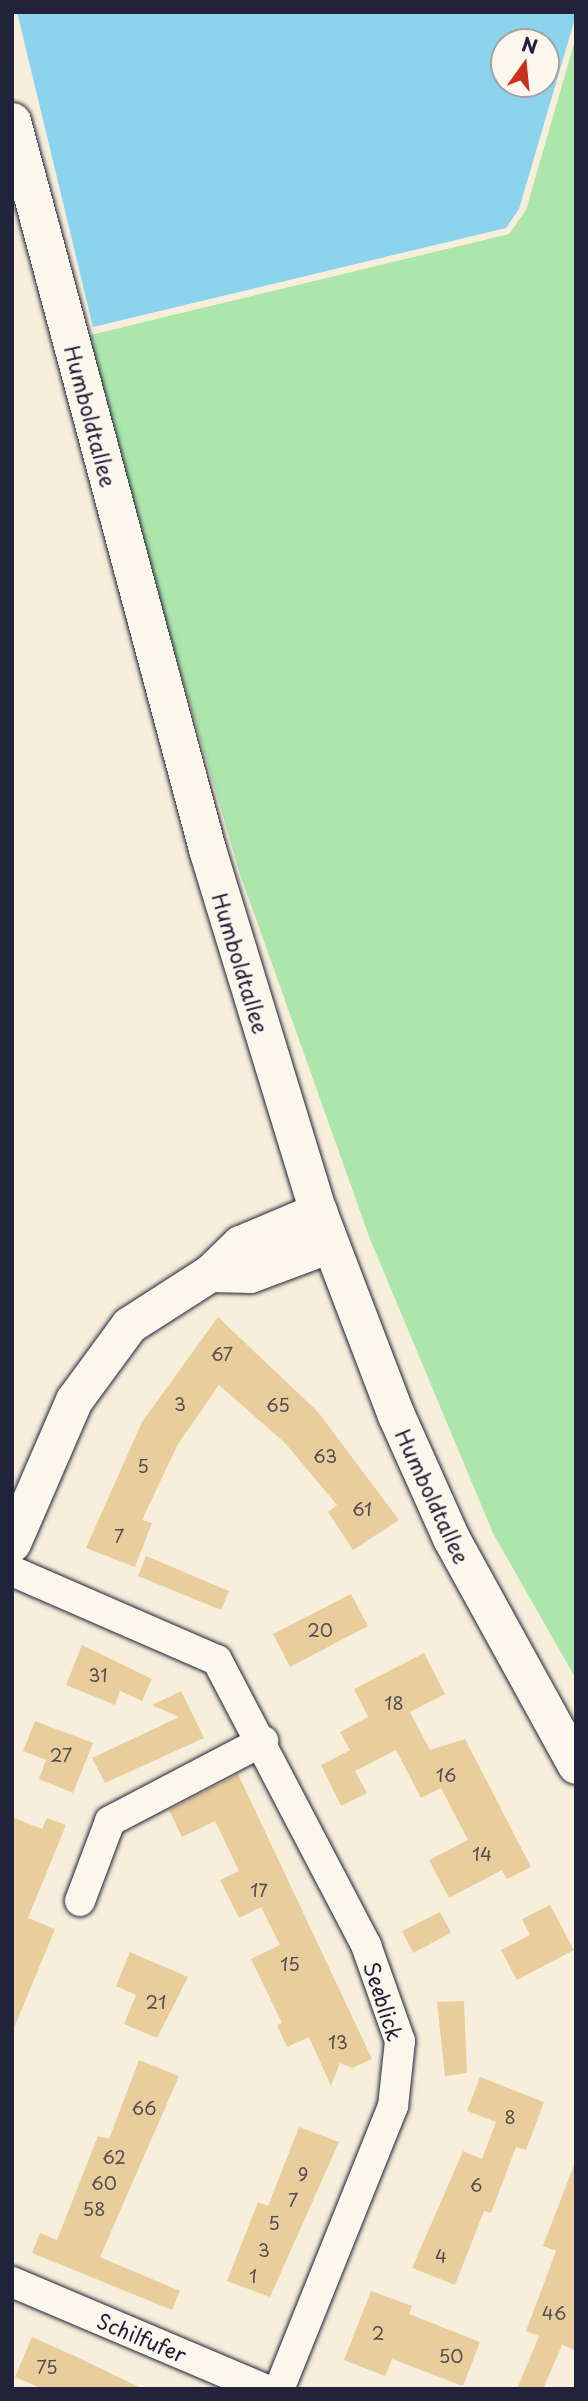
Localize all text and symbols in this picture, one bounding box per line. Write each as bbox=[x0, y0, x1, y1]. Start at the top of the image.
north arrow bbox=[490, 28, 560, 98]
text: N bbox=[519, 29, 541, 60]
street label: Humboldtallee bbox=[60, 342, 122, 490]
street label: Humboldtallee bbox=[208, 890, 274, 1036]
house number: 67 bbox=[211, 1343, 233, 1365]
house number: 3 bbox=[174, 1393, 186, 1415]
house number: 65 bbox=[266, 1394, 290, 1416]
street label: Humboldtallee bbox=[391, 1425, 475, 1567]
house number: 63 bbox=[313, 1445, 337, 1467]
house number: 5 bbox=[137, 1455, 149, 1477]
house number: 61 bbox=[352, 1498, 372, 1520]
house number: 7 bbox=[114, 1525, 124, 1547]
house number: 20 bbox=[307, 1619, 333, 1641]
house number: 31 bbox=[89, 1664, 107, 1686]
house number: 18 bbox=[384, 1692, 404, 1714]
house number: 27 bbox=[50, 1744, 72, 1766]
house number: 16 bbox=[436, 1764, 456, 1786]
house number: 14 bbox=[472, 1843, 492, 1865]
house number: 17 bbox=[250, 1879, 268, 1901]
house number: 15 bbox=[280, 1953, 300, 1975]
street label: Seeblick bbox=[359, 1958, 409, 2044]
house number: 21 bbox=[146, 1991, 166, 2013]
house number: 13 bbox=[328, 2031, 348, 2053]
house number: 66 bbox=[132, 2097, 156, 2119]
house number: 8 bbox=[504, 2106, 516, 2128]
house number: 62 bbox=[102, 2146, 126, 2168]
house number: 9 bbox=[298, 2163, 308, 2185]
house number: 60 bbox=[91, 2172, 117, 2194]
house number: 6 bbox=[470, 2174, 482, 2196]
house number: 7 bbox=[288, 2189, 298, 2211]
house number: 58 bbox=[83, 2198, 105, 2220]
house number: 5 bbox=[268, 2212, 280, 2234]
house number: 3 bbox=[258, 2239, 270, 2261]
house number: 4 bbox=[435, 2245, 447, 2267]
house number: 1 bbox=[249, 2265, 257, 2287]
house number: 46 bbox=[542, 2302, 566, 2324]
street label: Schilfufer bbox=[94, 2307, 190, 2367]
house number: 2 bbox=[372, 2322, 384, 2344]
house number: 50 bbox=[439, 2345, 463, 2367]
house number: 75 bbox=[37, 2356, 57, 2378]

